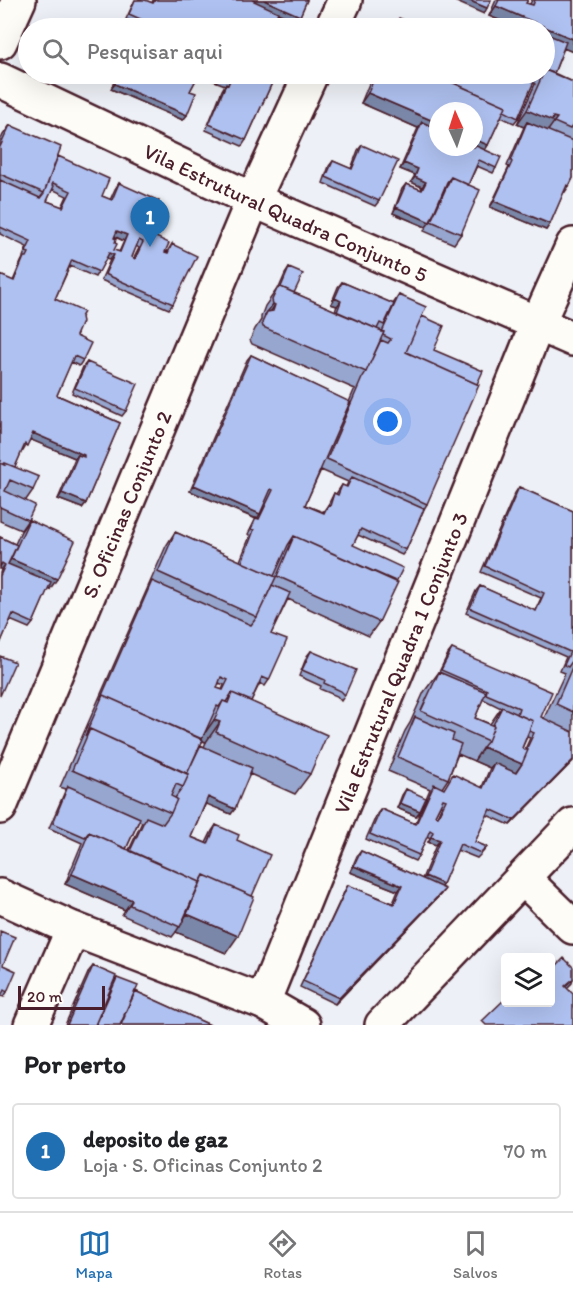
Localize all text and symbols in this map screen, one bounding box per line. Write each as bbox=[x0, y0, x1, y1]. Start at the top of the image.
search box bbox=[18, 18, 555, 84]
icon: search bbox=[39, 35, 72, 68]
text: Pesquisar aqui bbox=[87, 38, 223, 65]
north arrow bbox=[429, 102, 483, 156]
street label: Vila Estrutural Quadra Conjunto 5 bbox=[140, 138, 431, 287]
pin: 1 bbox=[130, 198, 170, 247]
street label: S. Oficinas Conjunto 2 bbox=[76, 407, 176, 602]
your location bbox=[373, 407, 402, 436]
street label: Vila Estrutural Quadra 1 Conjunto 3 bbox=[328, 508, 473, 817]
map controls bbox=[501, 953, 555, 1007]
button: layers bbox=[501, 953, 555, 1007]
scale bar bbox=[18, 983, 105, 1010]
text: 20 m bbox=[27, 987, 62, 1006]
text: Por perto bbox=[24, 1048, 126, 1080]
text: deposito de gaz bbox=[83, 1126, 228, 1153]
text: 1 bbox=[41, 1139, 50, 1163]
text: 70 m bbox=[503, 1139, 547, 1163]
text: Loja · S. Oficinas Conjunto 2 bbox=[83, 1153, 323, 1177]
tab: Mapa bbox=[75, 1227, 113, 1282]
tab: Rotas bbox=[263, 1227, 302, 1282]
tab: Salvos bbox=[453, 1227, 498, 1282]

